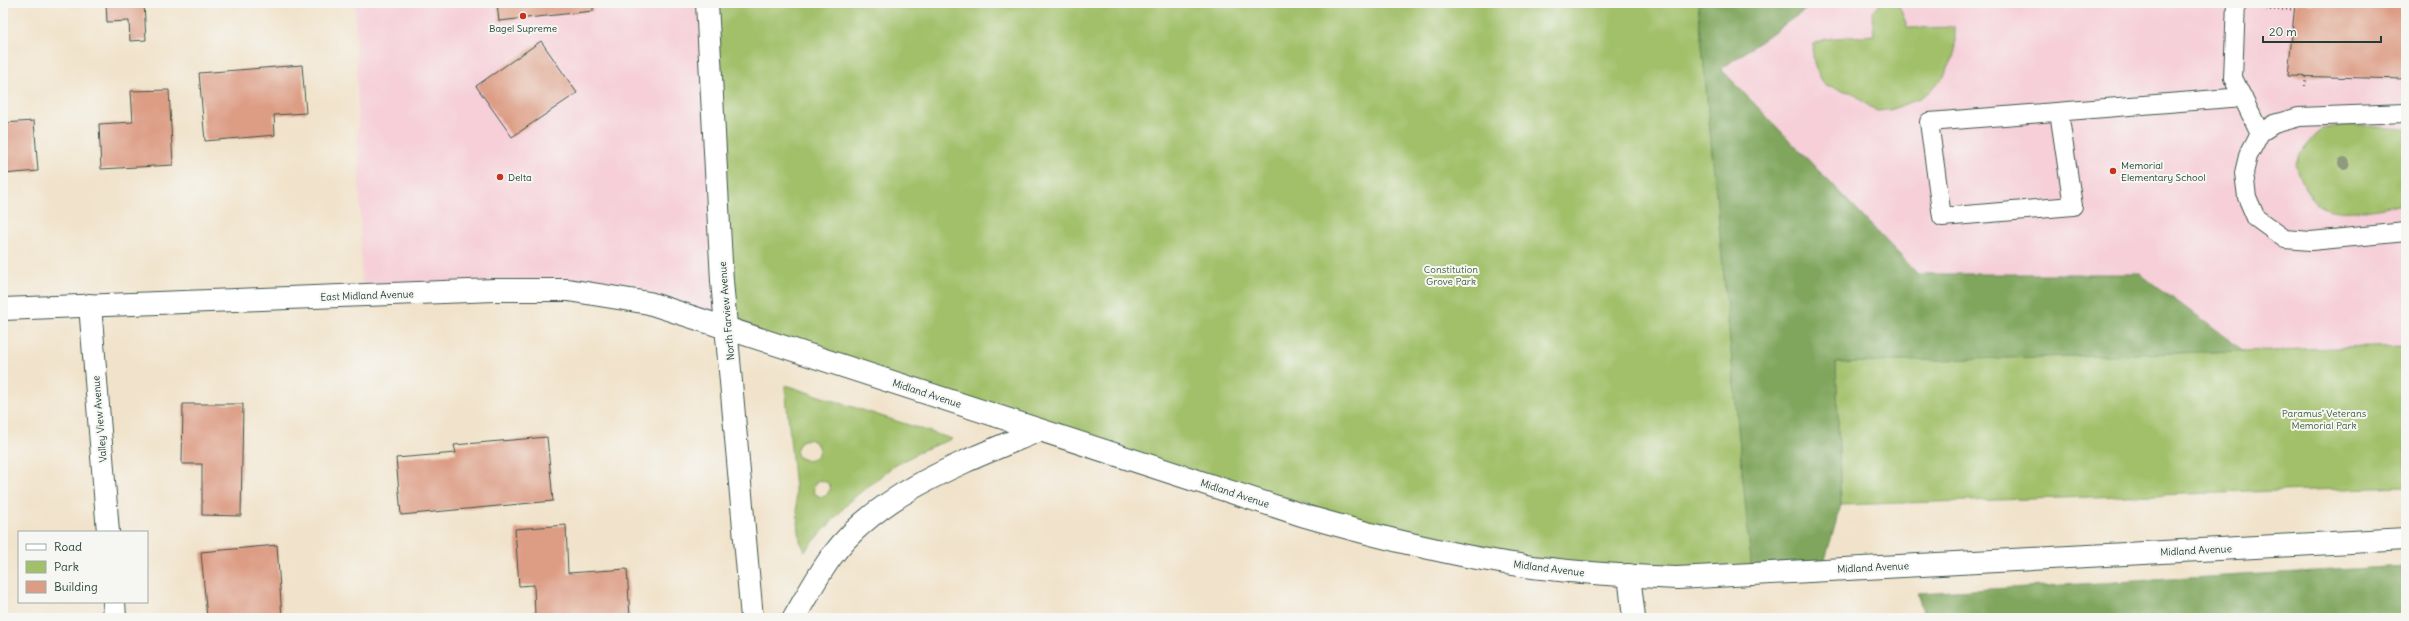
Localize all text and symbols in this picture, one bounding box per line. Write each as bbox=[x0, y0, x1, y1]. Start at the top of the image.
marker: Bagel Supreme bbox=[518, 11, 528, 21]
scale bar bbox=[2263, 18, 2381, 44]
place label: Bagel Supreme bbox=[489, 22, 557, 35]
text: 20 m bbox=[2269, 24, 2297, 39]
place label: Memorial Elementary School bbox=[2121, 159, 2206, 184]
marker: Memorial Elementary School bbox=[2108, 166, 2118, 176]
place label: Delta bbox=[508, 171, 532, 184]
marker: Delta bbox=[495, 172, 505, 182]
street label: North Farview Avenue bbox=[716, 261, 737, 361]
park label: Constitution Grove Park bbox=[1424, 263, 1478, 288]
street label: East Midland Avenue bbox=[320, 287, 414, 304]
street label: Valley View Avenue bbox=[89, 375, 110, 463]
street label: Midland Avenue bbox=[891, 376, 963, 411]
park label: Paramus' Veterans Memorial Park bbox=[2282, 407, 2367, 432]
street label: Midland Avenue bbox=[1199, 476, 1271, 511]
legend bbox=[18, 531, 148, 603]
text: Road bbox=[54, 539, 82, 554]
street label: Midland Avenue bbox=[2160, 542, 2232, 559]
street label: Midland Avenue bbox=[1513, 558, 1585, 579]
text: Park bbox=[54, 559, 79, 574]
street label: Midland Avenue bbox=[1837, 559, 1909, 576]
text: Building bbox=[54, 579, 98, 594]

